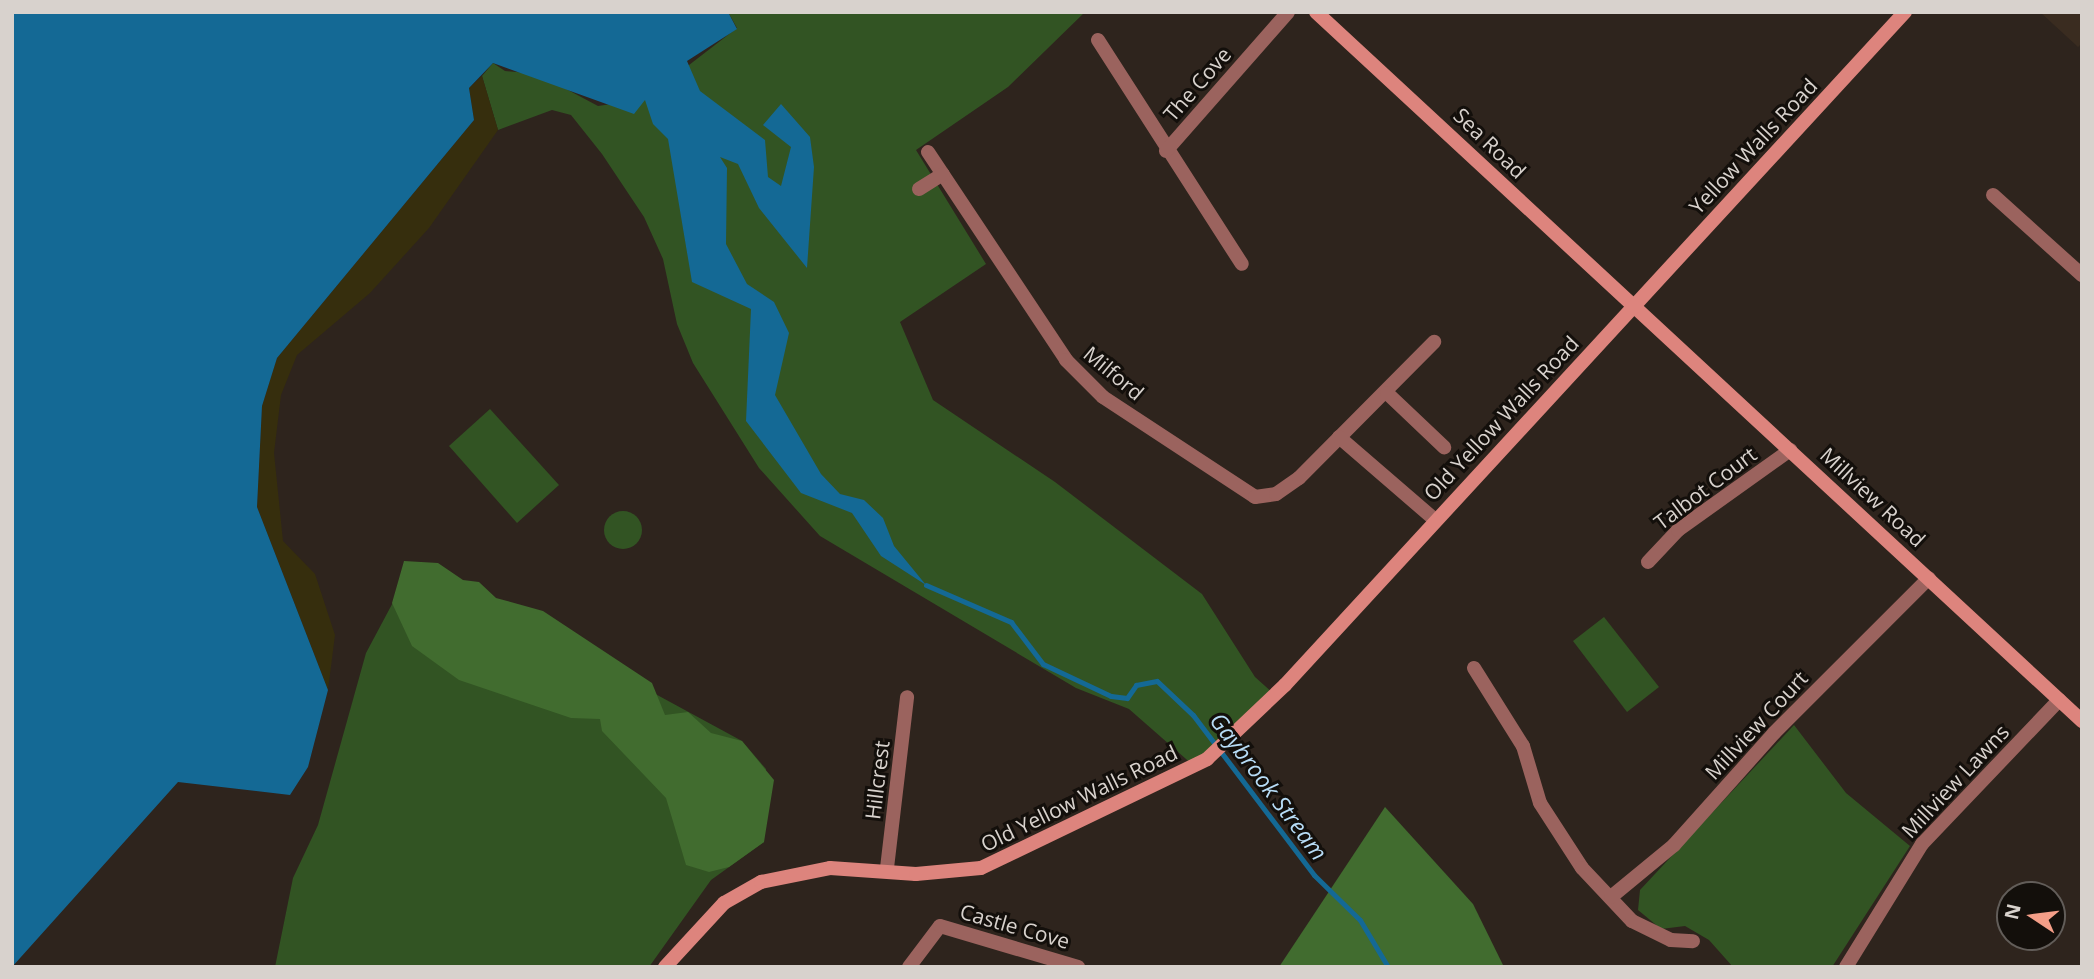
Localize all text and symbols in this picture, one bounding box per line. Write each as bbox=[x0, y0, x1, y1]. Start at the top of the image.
street label: The Cove bbox=[1158, 42, 1236, 126]
street label: Yellow Walls Road bbox=[1684, 73, 1822, 219]
street label: Sea Road bbox=[1449, 102, 1531, 184]
street label: Old Yellow Walls Road bbox=[1418, 331, 1584, 505]
street label: Milford bbox=[1079, 341, 1149, 405]
street label: Talbot Court bbox=[1649, 441, 1761, 535]
street label: Millview Road bbox=[1815, 442, 1931, 552]
street label: Millview Court bbox=[1699, 666, 1813, 784]
water label: Gaybrook Stream bbox=[1205, 707, 1333, 865]
street label: Millview Lawns bbox=[1896, 719, 2014, 843]
street label: Hillcrest bbox=[860, 739, 894, 821]
street label: Old Yellow Walls Road bbox=[977, 739, 1181, 857]
north arrow bbox=[1996, 881, 2066, 951]
street label: Castle Cove bbox=[957, 898, 1073, 954]
text: N bbox=[1998, 901, 2027, 922]

